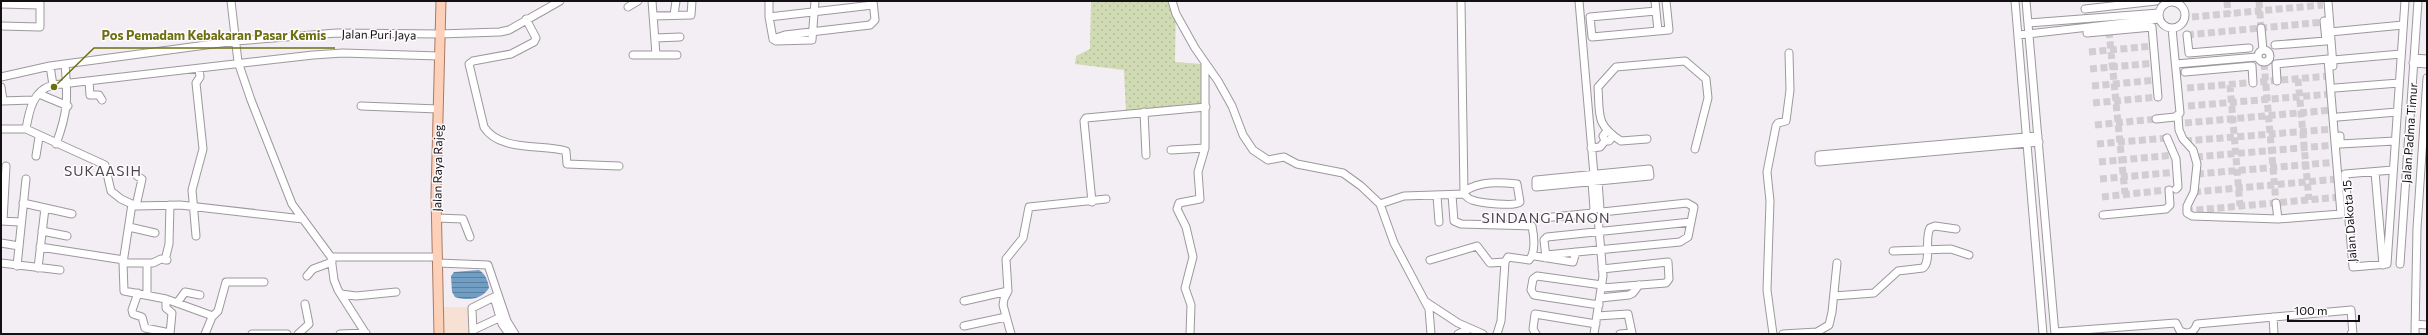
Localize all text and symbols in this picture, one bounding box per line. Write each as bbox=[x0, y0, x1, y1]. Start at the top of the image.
callout: Pos Pemadam Kebakaran Pasar Kemis bbox=[94, 23, 335, 48]
street label: Jalan Puri Jaya bbox=[342, 26, 416, 43]
text: Pos Pemadam Kebakaran Pasar Kemis bbox=[102, 27, 326, 43]
street label: Jalan Padma Timur bbox=[2399, 82, 2421, 184]
street label: Jalan Raya Rajeg bbox=[429, 124, 446, 212]
district label: SUKAASIH bbox=[64, 162, 142, 179]
street label: Jalan Dakota 15 bbox=[2339, 179, 2360, 262]
district label: SINDANG PANON bbox=[1482, 209, 1611, 226]
scale bar bbox=[2288, 297, 2359, 323]
text: 100 m bbox=[2294, 303, 2328, 317]

